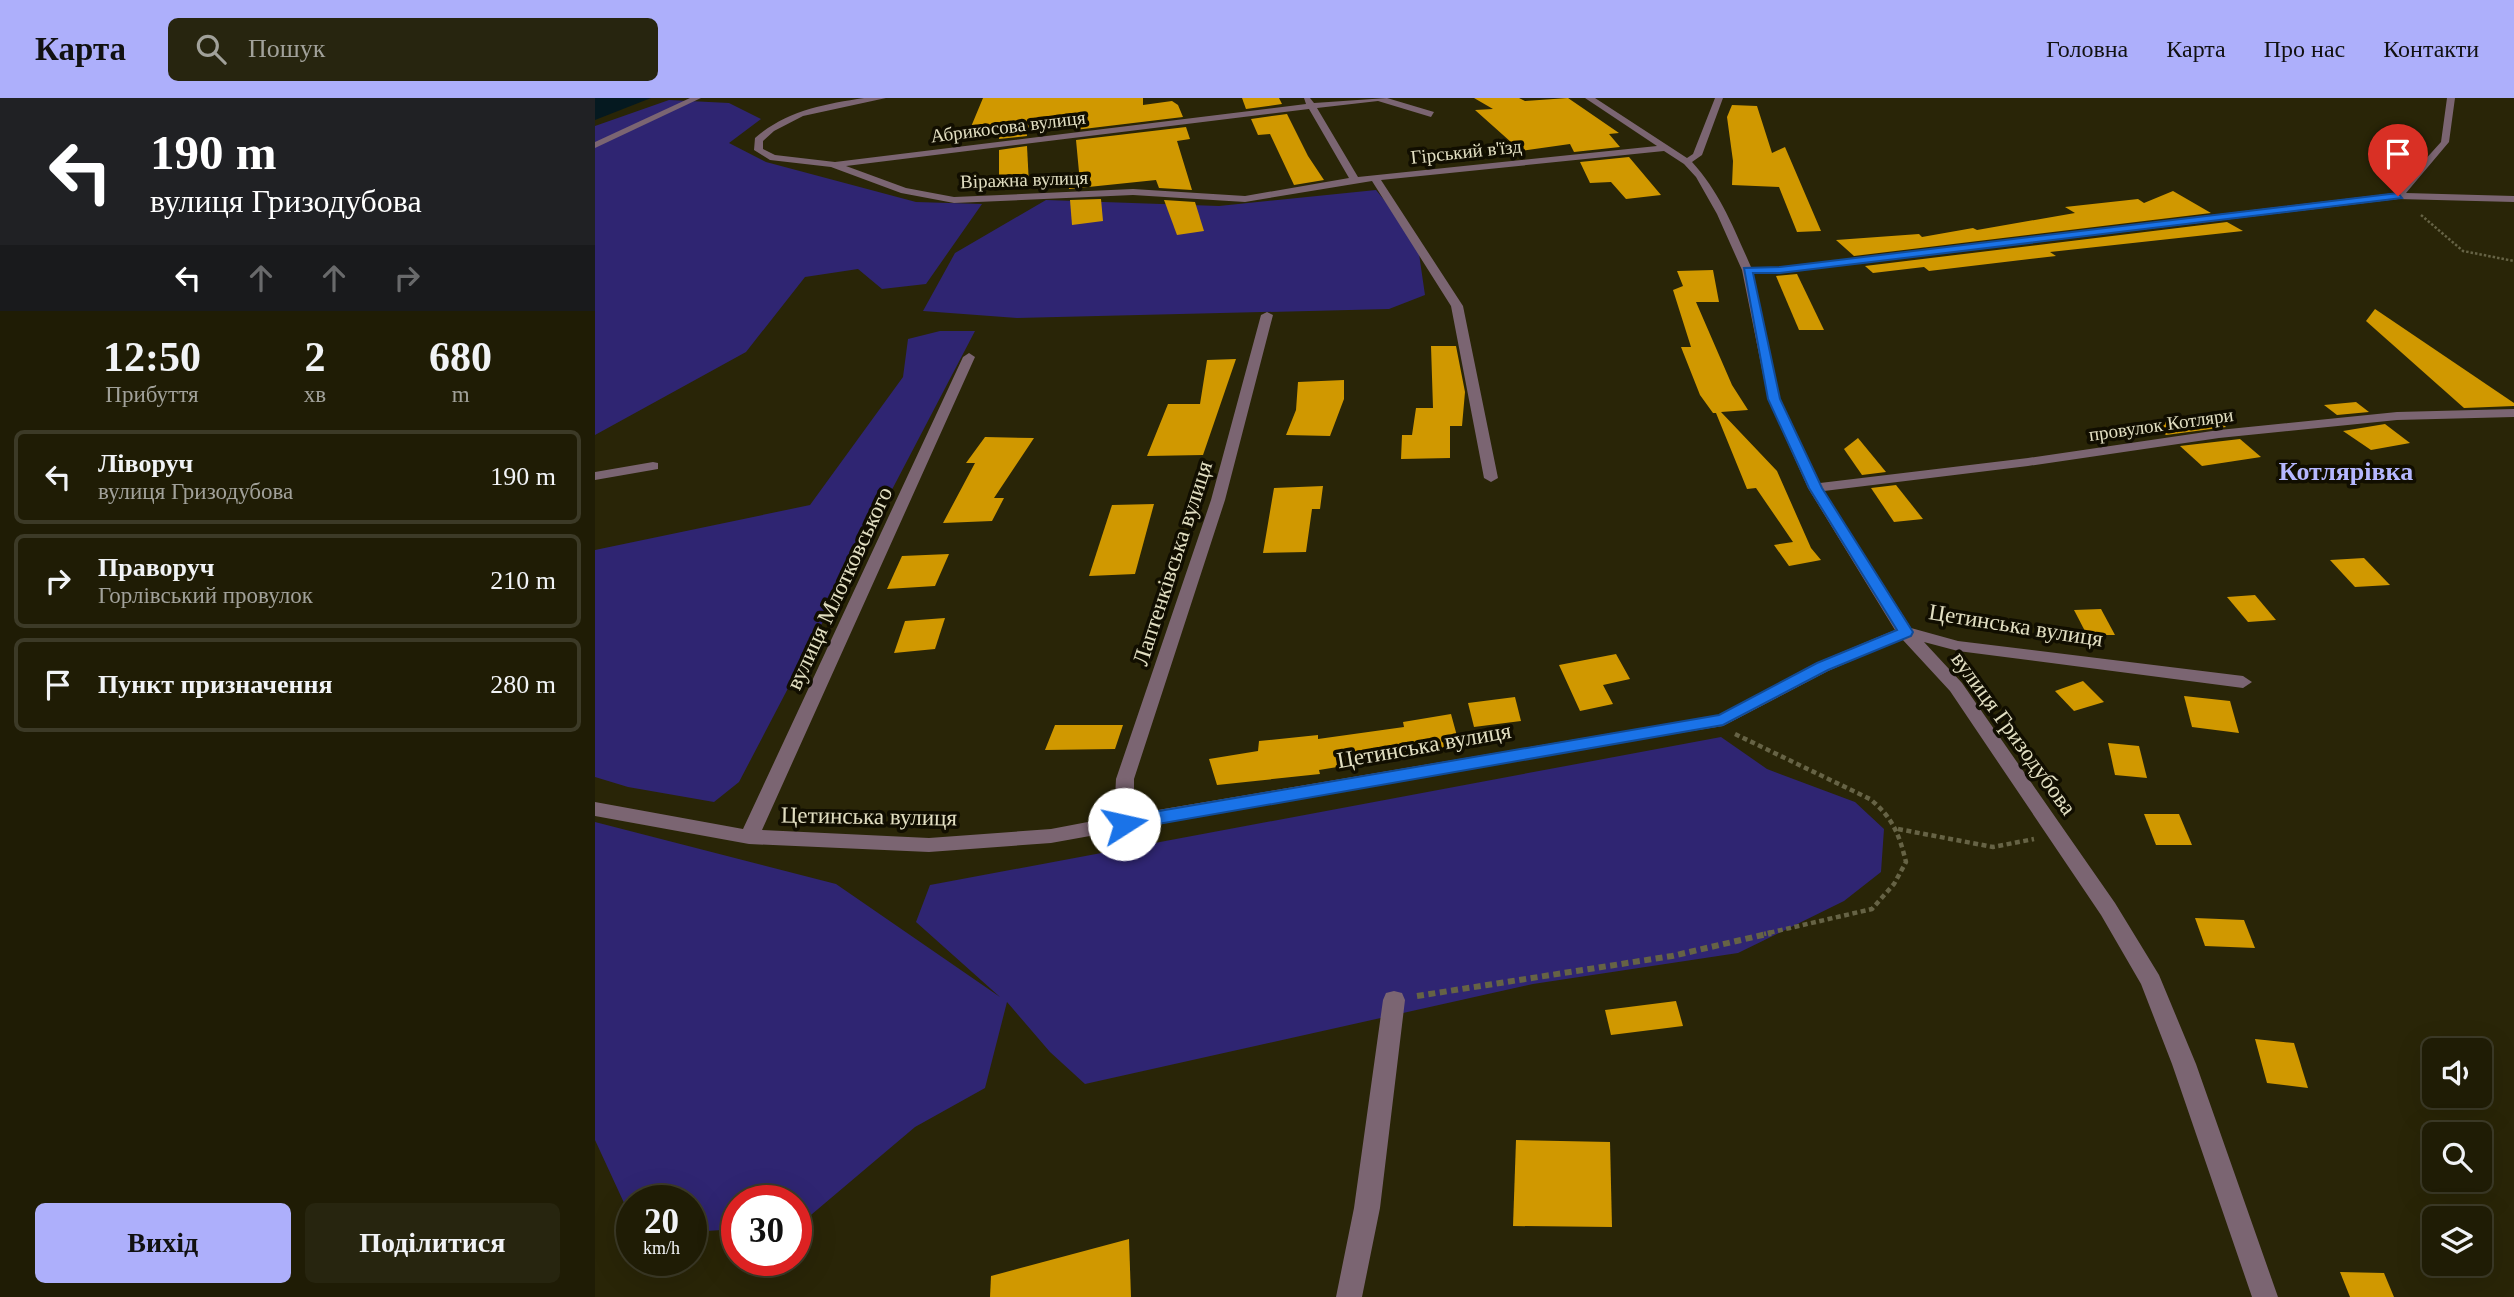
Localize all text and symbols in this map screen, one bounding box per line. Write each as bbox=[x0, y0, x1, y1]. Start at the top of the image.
search box bbox=[168, 18, 658, 81]
icon: search bbox=[192, 30, 230, 68]
text: Карта bbox=[35, 31, 126, 67]
text: Пошук bbox=[248, 34, 325, 63]
text: Головна bbox=[2046, 36, 2128, 62]
text: Карта bbox=[2166, 36, 2226, 62]
text: Про нас bbox=[2264, 36, 2345, 62]
text: Контакти bbox=[2383, 36, 2479, 62]
street label: Абрикосова вулиця bbox=[930, 107, 1087, 146]
pin bbox=[2368, 124, 2428, 196]
text: 190 m bbox=[150, 125, 277, 180]
icon: left bbox=[35, 126, 126, 217]
street label: Гірський в'їзд bbox=[1409, 135, 1523, 168]
icon: arrive bbox=[2379, 135, 2417, 173]
street label: Віражна вулиця bbox=[960, 167, 1089, 192]
text: вулиця Гризодубова bbox=[150, 183, 422, 219]
icon: left bbox=[169, 259, 207, 297]
icon: ahead bbox=[242, 259, 280, 297]
icon: ahead bbox=[315, 259, 353, 297]
icon: right bbox=[388, 259, 426, 297]
text: 12:50 bbox=[103, 334, 201, 380]
text: 2 bbox=[305, 334, 326, 380]
text: 680 bbox=[429, 334, 492, 380]
text: Прибуття bbox=[105, 382, 198, 407]
text: хв bbox=[304, 382, 326, 407]
text: m bbox=[452, 382, 470, 407]
street label: провулок Котляри bbox=[2087, 404, 2235, 445]
text: Ліворуч bbox=[98, 449, 193, 478]
street label: Лаптенківська вулиця bbox=[1128, 457, 1217, 668]
district label: Котлярівка bbox=[2279, 457, 2413, 486]
icon: left bbox=[39, 458, 77, 496]
text: 190 m bbox=[490, 462, 556, 491]
text: вулиця Гризодубова bbox=[98, 479, 293, 504]
street label: вулиця Млотковського bbox=[781, 483, 897, 694]
text: Праворуч bbox=[98, 553, 214, 582]
icon: right bbox=[39, 562, 77, 600]
text: 210 m bbox=[490, 566, 556, 595]
text: Горлівський провулок bbox=[98, 583, 313, 608]
street label: Цетинська вулиця bbox=[1927, 599, 2105, 652]
street label: вулиця Гризодубова bbox=[1946, 647, 2081, 820]
icon: arrive bbox=[39, 666, 77, 704]
text: Пункт призначення bbox=[98, 670, 333, 699]
text: 280 m bbox=[490, 670, 556, 699]
street label: Цетинська вулиця bbox=[1335, 718, 1513, 773]
position arrow bbox=[1087, 787, 1161, 861]
street label: Цетинська вулиця bbox=[781, 802, 958, 831]
map controls bbox=[2422, 1038, 2492, 1276]
button: sound bbox=[2422, 1038, 2492, 1108]
button: search bbox=[2422, 1122, 2492, 1192]
speed limit sign: 30 bbox=[721, 1185, 812, 1276]
text: 20 bbox=[644, 1202, 679, 1241]
button: Вихід bbox=[35, 1203, 291, 1283]
button: Поділитися bbox=[305, 1203, 560, 1283]
button: layers bbox=[2422, 1206, 2492, 1276]
text: km/h bbox=[643, 1238, 680, 1258]

